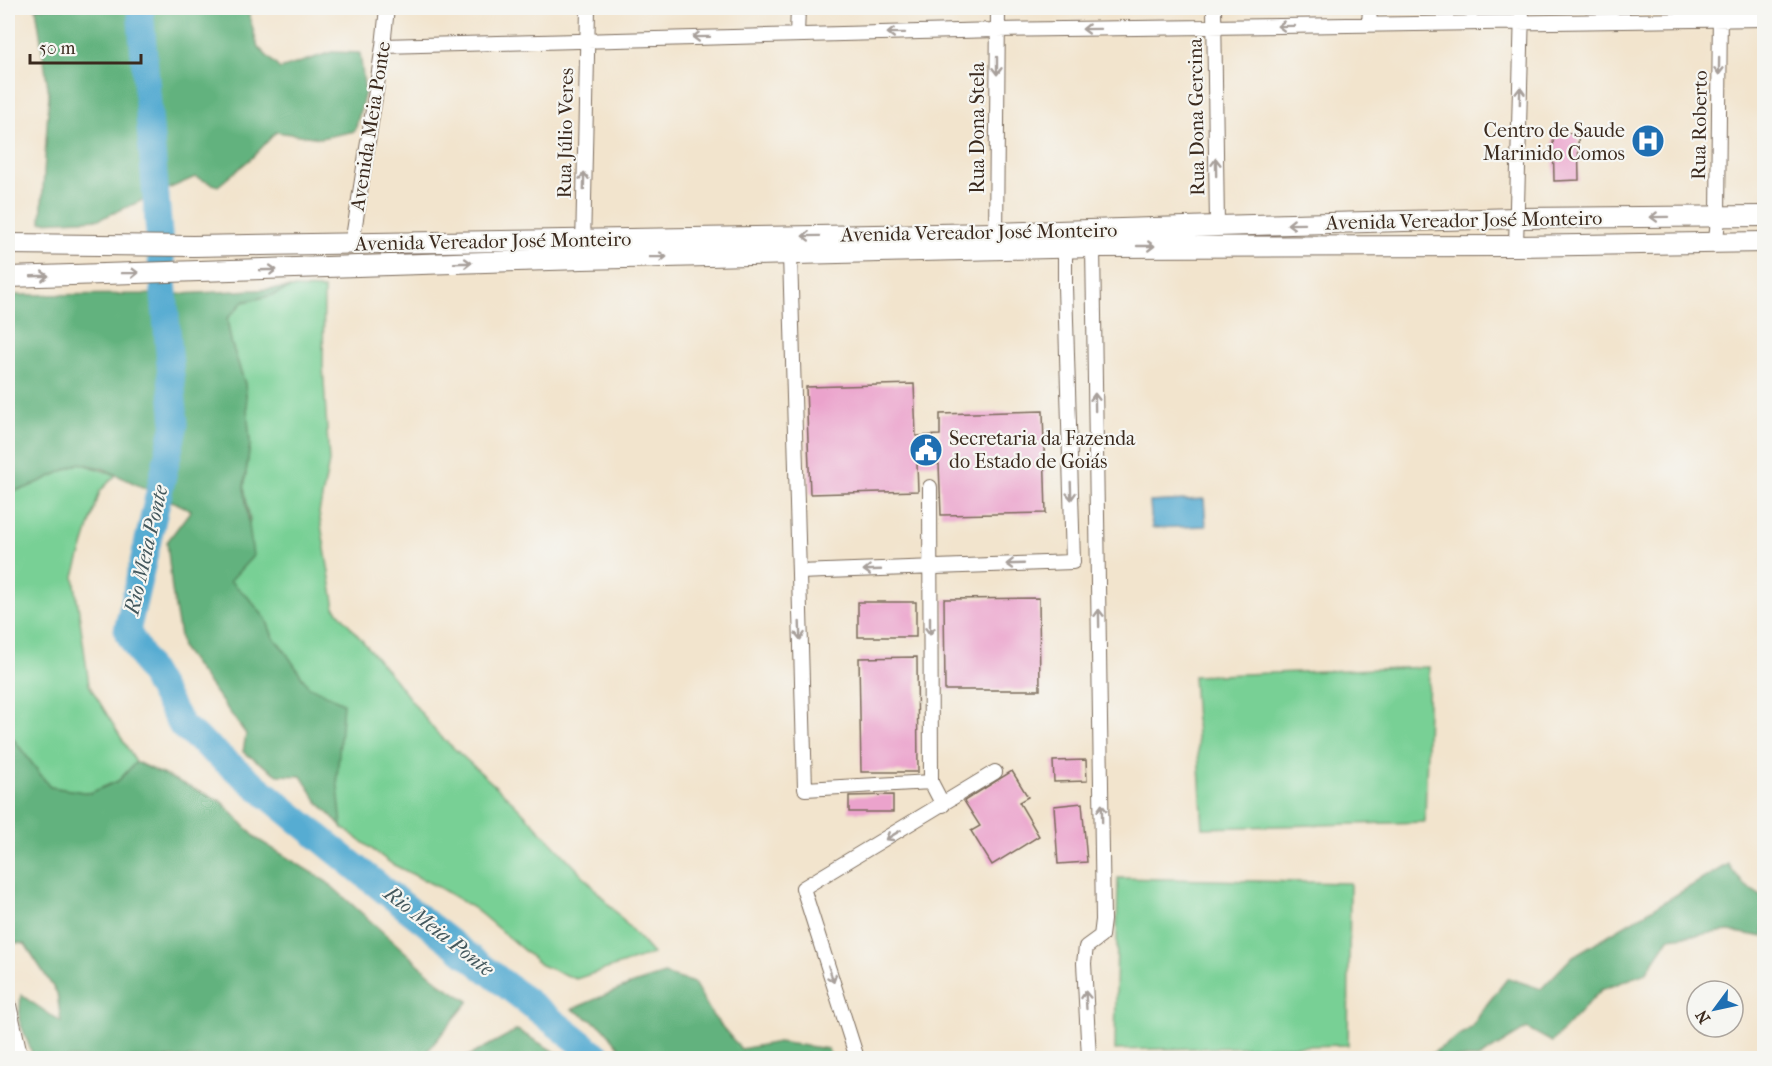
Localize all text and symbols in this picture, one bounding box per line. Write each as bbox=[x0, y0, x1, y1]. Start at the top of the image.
one-way arrow bbox=[1277, 20, 1297, 32]
one-way arrow bbox=[1082, 23, 1102, 35]
scale bar bbox=[30, 27, 141, 65]
one-way arrow bbox=[887, 27, 907, 38]
one-way arrow bbox=[692, 31, 712, 43]
street label: Rua Dona Gercina bbox=[1184, 37, 1209, 196]
text: 50 m bbox=[39, 38, 76, 59]
street label: Avenida Meia Ponte bbox=[346, 40, 395, 214]
one-way arrow bbox=[991, 55, 1003, 75]
one-way arrow bbox=[1713, 55, 1725, 75]
street label: Rua Dona Stela bbox=[966, 61, 989, 194]
street label: Rua Júlio Veres bbox=[553, 67, 578, 199]
street label: Rua Roberto bbox=[1687, 70, 1712, 180]
one-way arrow bbox=[1514, 87, 1526, 107]
place label: Centro de Saude Marinido Comos bbox=[1483, 119, 1625, 165]
hospital icon: Centro de Saude Marinido Comos bbox=[1630, 123, 1666, 159]
one-way arrow bbox=[1210, 158, 1222, 178]
one-way arrow bbox=[578, 172, 590, 192]
street label: Avenida Vereador José Monteiro bbox=[1325, 207, 1603, 234]
one-way arrow bbox=[1650, 211, 1670, 223]
one-way arrow bbox=[1287, 218, 1307, 229]
street label: Avenida Vereador José Monteiro bbox=[840, 219, 1118, 246]
street label: Avenida Vereador José Monteiro bbox=[354, 228, 632, 255]
one-way arrow bbox=[802, 230, 822, 242]
one-way arrow bbox=[1136, 240, 1156, 252]
one-way arrow bbox=[647, 251, 667, 263]
one-way arrow bbox=[452, 257, 472, 268]
one-way arrow bbox=[257, 264, 277, 275]
one-way arrow bbox=[120, 268, 140, 279]
one-way arrow bbox=[29, 270, 49, 281]
one-way arrow bbox=[1089, 392, 1101, 412]
place label: Secretaria da Fazenda do Estado de Goiás bbox=[949, 427, 1136, 473]
public building icon: Secretaria da Fazenda do Estado de Goiás bbox=[908, 432, 944, 468]
one-way arrow bbox=[1066, 481, 1077, 501]
water label: Rio Meia Ponte bbox=[119, 482, 173, 619]
one-way arrow bbox=[1005, 559, 1025, 570]
one-way arrow bbox=[862, 564, 882, 575]
one-way arrow bbox=[1093, 608, 1104, 628]
one-way arrow bbox=[925, 615, 936, 635]
one-way arrow bbox=[795, 620, 806, 640]
one-way arrow bbox=[1096, 803, 1108, 823]
one-way arrow bbox=[885, 829, 902, 841]
water label: Rio Meia Ponte bbox=[378, 880, 499, 981]
one-way arrow bbox=[826, 964, 837, 983]
north arrow bbox=[1685, 979, 1745, 1039]
one-way arrow bbox=[1081, 991, 1092, 1011]
text: N bbox=[1691, 1006, 1714, 1027]

